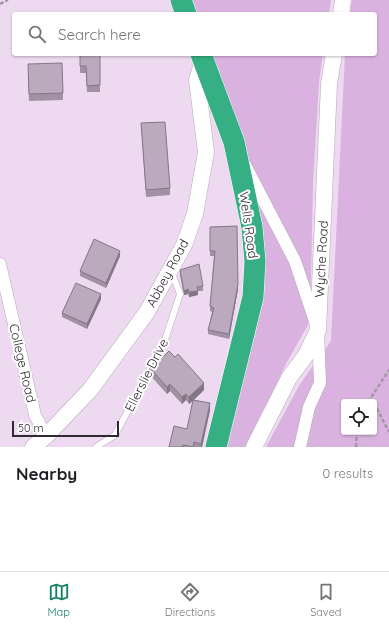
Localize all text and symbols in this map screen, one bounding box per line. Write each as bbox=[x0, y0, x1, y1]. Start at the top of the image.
search box bbox=[12, 12, 377, 56]
icon: search bbox=[26, 23, 48, 45]
text: Search here bbox=[58, 25, 141, 44]
street label: Wells Road bbox=[236, 190, 262, 260]
street label: Wyche Road bbox=[311, 220, 331, 298]
street label: Abbey Road bbox=[142, 236, 192, 310]
street label: College Road bbox=[6, 322, 40, 404]
street label: Ellerslie Drive bbox=[121, 336, 171, 414]
map controls bbox=[341, 399, 377, 435]
button: locate bbox=[341, 399, 377, 435]
scale bar bbox=[12, 419, 119, 438]
text: 50 m bbox=[18, 421, 44, 435]
text: Nearby bbox=[16, 463, 77, 484]
text: 0 results bbox=[322, 465, 373, 481]
tab: Map bbox=[47, 581, 70, 619]
tab: Directions bbox=[165, 581, 215, 619]
tab: Saved bbox=[310, 581, 342, 619]

